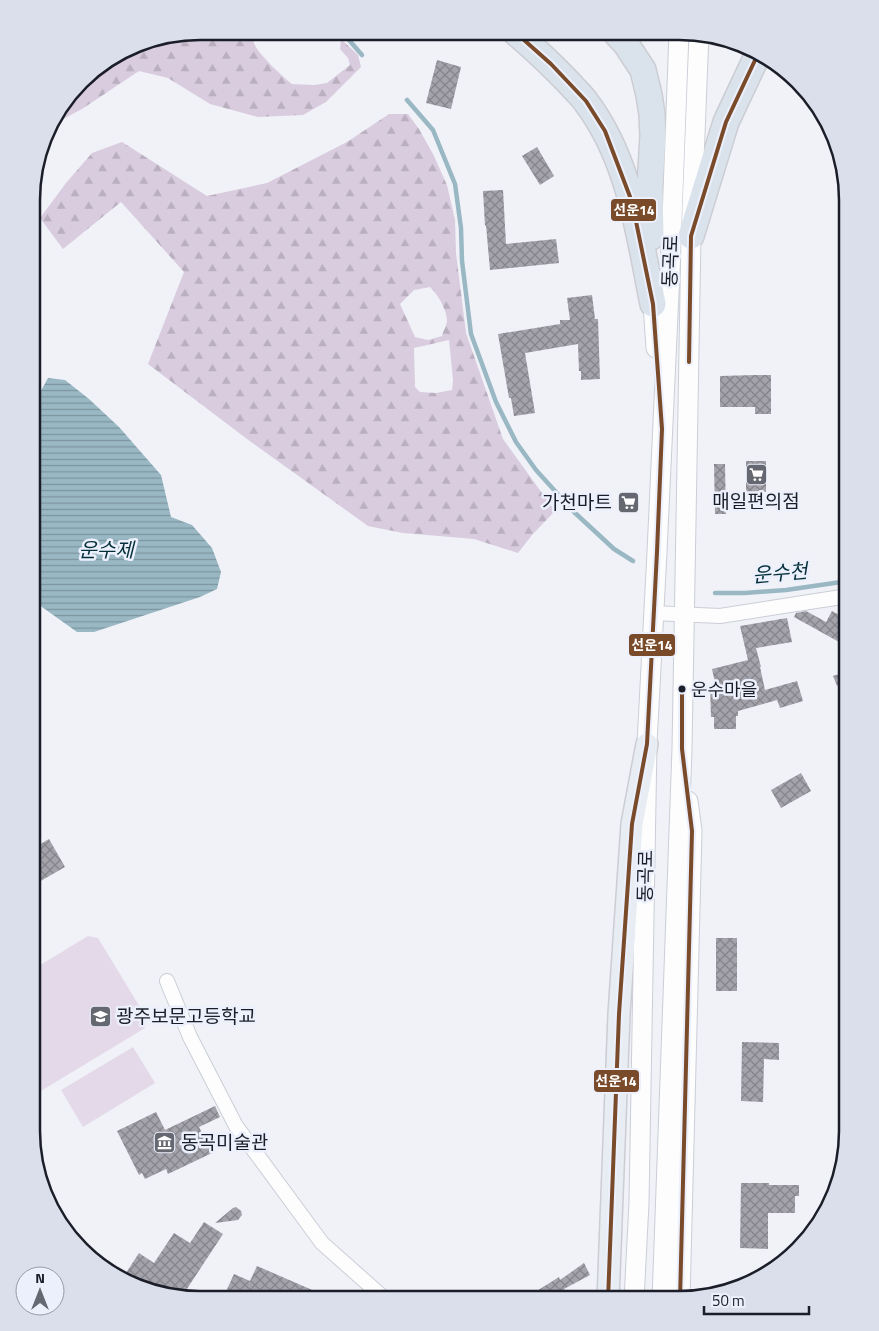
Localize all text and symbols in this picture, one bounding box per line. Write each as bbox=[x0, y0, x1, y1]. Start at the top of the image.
line badge: 선운14 bbox=[610, 198, 657, 222]
text: 선운14 bbox=[613, 199, 655, 220]
street label: 동곡로 bbox=[654, 234, 685, 288]
supermarket icon: 매일편의점 bbox=[744, 463, 768, 487]
place label: 매일편의점 bbox=[712, 486, 800, 515]
place label: 가천마트 bbox=[542, 487, 612, 516]
supermarket icon: 가천마트 bbox=[616, 490, 640, 514]
water label: 운수제 bbox=[78, 534, 136, 565]
water label: 운수천 bbox=[751, 554, 811, 590]
line badge: 선운14 bbox=[628, 633, 676, 657]
text: 선운14 bbox=[631, 634, 673, 655]
place label: 운수마을 bbox=[691, 676, 757, 703]
marker: 운수마을 bbox=[677, 684, 687, 694]
street label: 동곡로 bbox=[630, 850, 659, 902]
place label: 광주보문고등학교 bbox=[116, 1001, 256, 1030]
school or university icon: 광주보문고등학교 bbox=[88, 1004, 112, 1028]
line badge: 선운14 bbox=[593, 1069, 640, 1093]
text: 선운14 bbox=[595, 1070, 637, 1091]
place label: 동곡미술관 bbox=[181, 1127, 268, 1156]
museum icon: 동곡미술관 bbox=[153, 1130, 177, 1154]
north arrow bbox=[15, 1266, 65, 1316]
text: N bbox=[35, 1267, 45, 1288]
scale bar bbox=[704, 1284, 809, 1316]
text: 50 m bbox=[712, 1289, 745, 1312]

